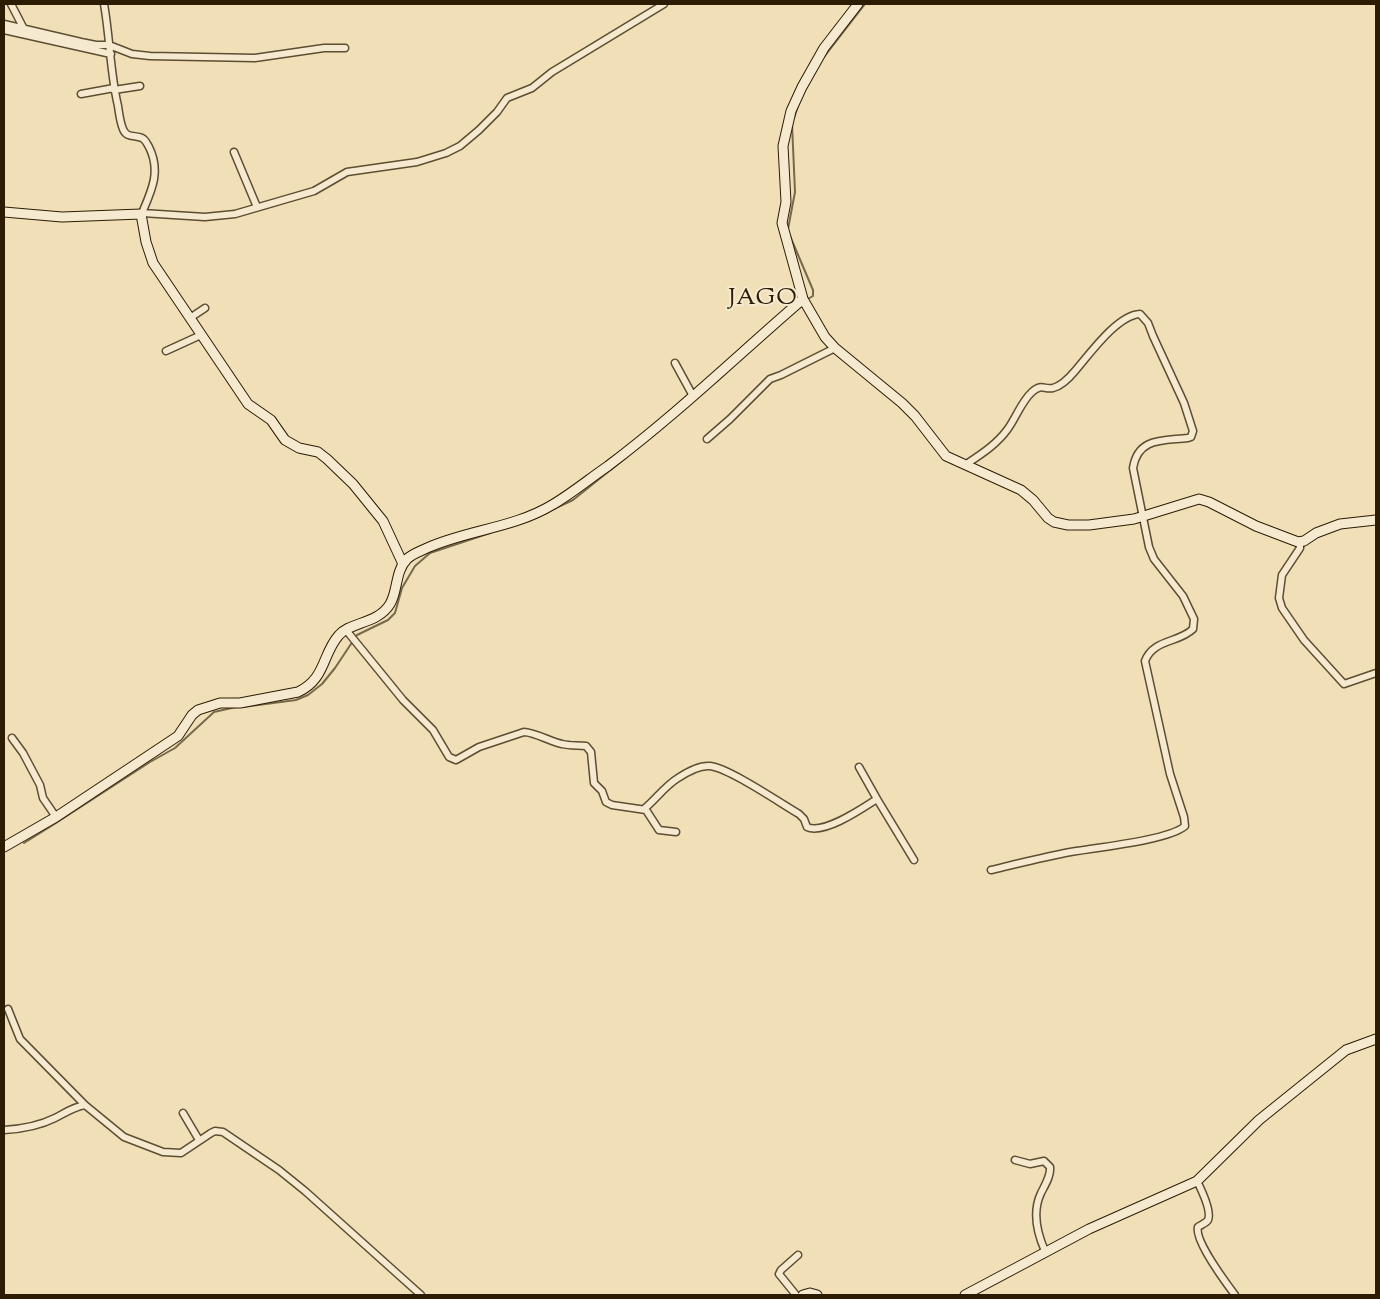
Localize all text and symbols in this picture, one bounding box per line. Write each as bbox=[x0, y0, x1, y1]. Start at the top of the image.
district label: JAGO bbox=[728, 286, 798, 314]

